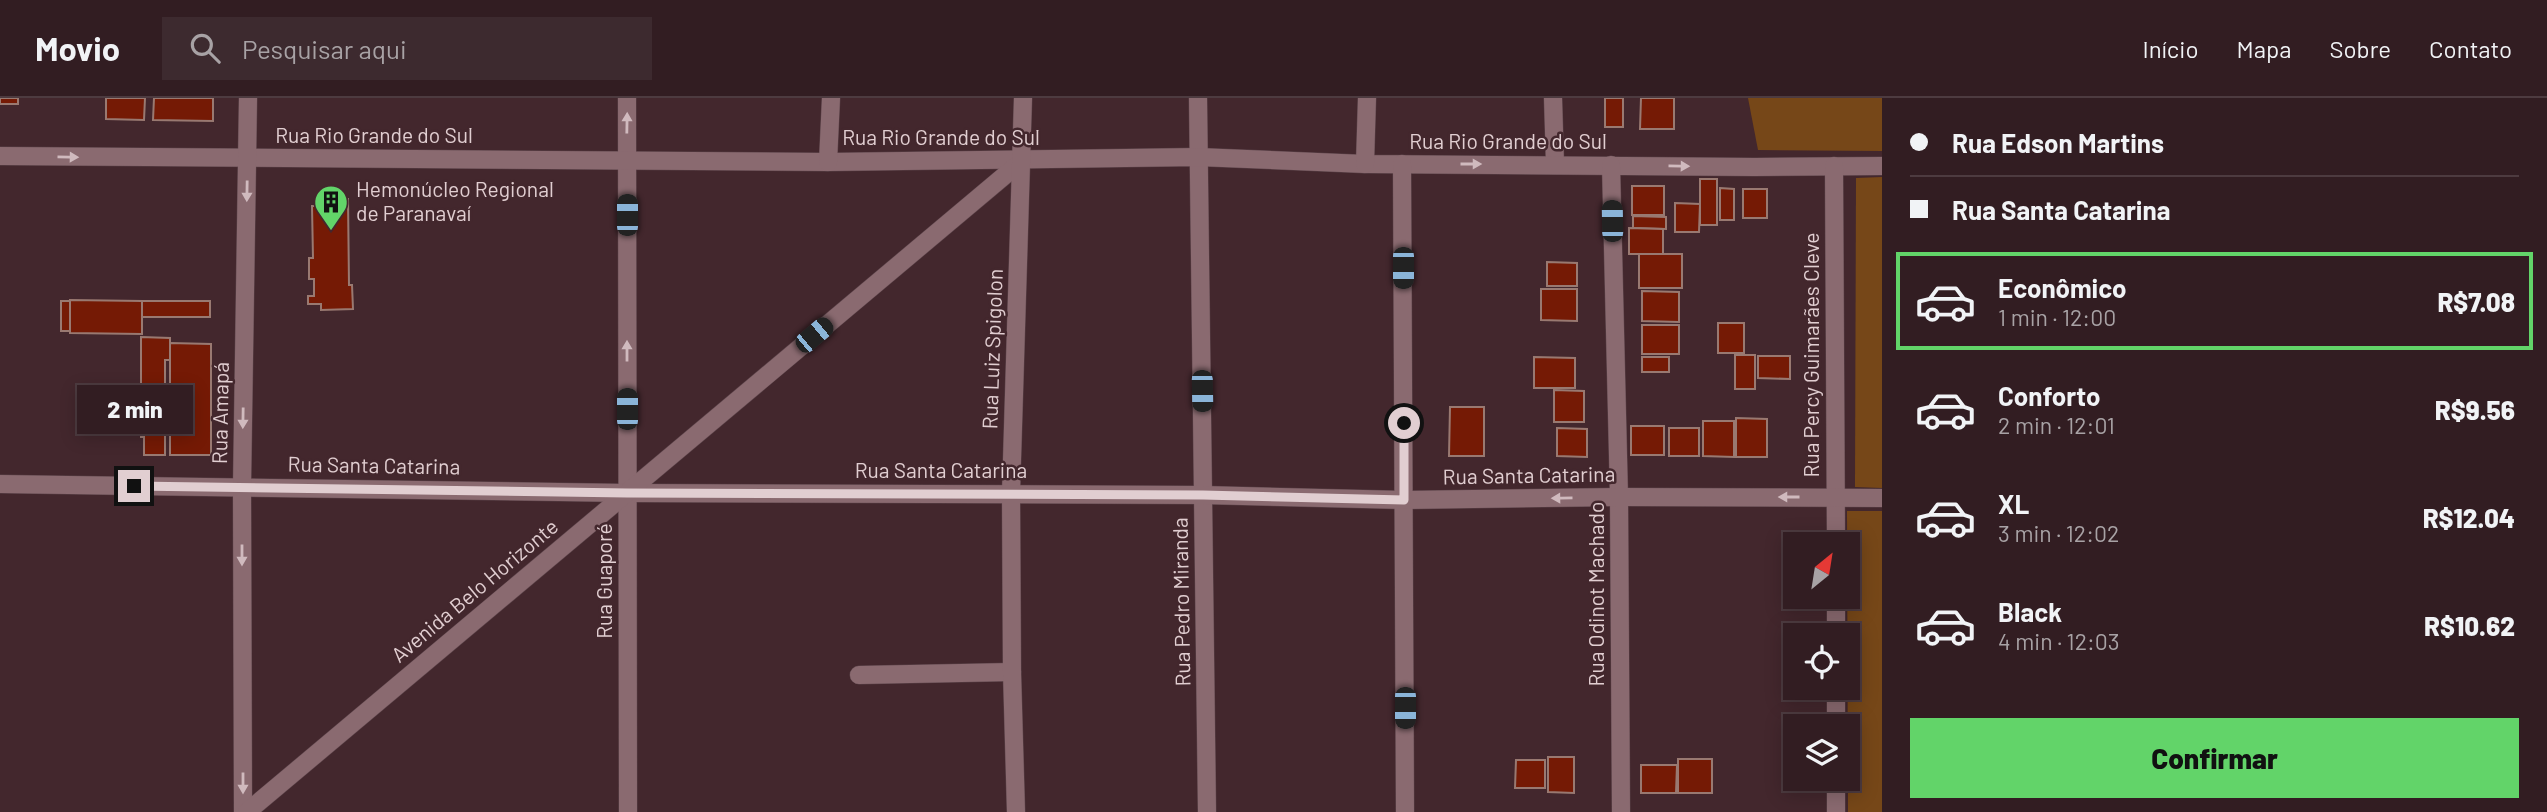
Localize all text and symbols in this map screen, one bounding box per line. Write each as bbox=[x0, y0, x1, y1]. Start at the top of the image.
search box bbox=[162, 17, 652, 80]
text: Movio bbox=[35, 28, 120, 68]
icon: search bbox=[186, 29, 224, 67]
text: Pesquisar aqui bbox=[242, 33, 407, 64]
text: Início bbox=[2143, 34, 2199, 63]
text: Mapa bbox=[2237, 34, 2291, 63]
text: Sobre bbox=[2329, 34, 2391, 63]
text: Contato bbox=[2429, 34, 2512, 63]
one-way arrow bbox=[621, 112, 633, 134]
street label: Rua Rio Grande do Sul bbox=[275, 122, 473, 147]
street label: Rua Rio Grande do Sul bbox=[842, 124, 1040, 149]
text: Rua Edson Martins bbox=[1952, 127, 2164, 158]
street label: Rua Rio Grande do Sul bbox=[1409, 128, 1607, 153]
one-way arrow bbox=[57, 151, 79, 162]
one-way arrow bbox=[1460, 158, 1482, 170]
one-way arrow bbox=[1668, 160, 1690, 172]
place label: Hemonúcleo Regional de Paranavaí bbox=[356, 176, 554, 225]
one-way arrow bbox=[241, 180, 253, 202]
building icon: Hemonúcleo Regional de Paranavaí bbox=[312, 183, 350, 232]
car bbox=[617, 194, 638, 236]
text: Rua Santa Catarina bbox=[1952, 194, 2170, 225]
car bbox=[1602, 200, 1623, 242]
street label: Rua Percy Guimarães Cleve bbox=[1798, 233, 1823, 477]
car bbox=[1393, 247, 1414, 289]
street label: Rua Luiz Spigolon bbox=[976, 268, 1007, 430]
icon: car bbox=[1914, 270, 1977, 333]
text: Econômico bbox=[1998, 272, 2127, 303]
text: R$7.08 bbox=[2437, 286, 2515, 317]
text: 1 min · 12:00 bbox=[1998, 303, 2116, 331]
car bbox=[792, 313, 837, 357]
one-way arrow bbox=[621, 340, 633, 362]
street label: Rua Amapá bbox=[206, 362, 233, 464]
car bbox=[1192, 370, 1213, 412]
icon: car bbox=[1914, 378, 1977, 441]
text: Conforto bbox=[1998, 380, 2101, 411]
callout: 2 min bbox=[76, 384, 192, 434]
car bbox=[617, 388, 638, 430]
text: R$9.56 bbox=[2435, 394, 2515, 425]
text: 2 min bbox=[107, 395, 163, 423]
one-way arrow bbox=[237, 407, 249, 429]
route start bbox=[1388, 407, 1420, 439]
text: 2 min · 12:01 bbox=[1998, 411, 2115, 439]
street label: Rua Santa Catarina bbox=[288, 450, 461, 479]
street label: Rua Santa Catarina bbox=[855, 457, 1027, 482]
street label: Rua Santa Catarina bbox=[1442, 460, 1615, 489]
route end bbox=[118, 470, 150, 502]
icon: car bbox=[1914, 486, 1977, 549]
text: XL bbox=[1998, 488, 2029, 519]
one-way arrow bbox=[1778, 491, 1800, 503]
one-way arrow bbox=[1551, 492, 1573, 504]
street label: Rua Odinot Machado bbox=[1583, 502, 1608, 686]
text: R$12.04 bbox=[2423, 502, 2515, 533]
street label: Avenida Belo Horizonte bbox=[386, 513, 562, 667]
street label: Rua Pedro Miranda bbox=[1167, 517, 1194, 687]
text: 3 min · 12:02 bbox=[1998, 519, 2119, 547]
street label: Rua Guaporé bbox=[591, 523, 616, 639]
north arrow bbox=[1783, 532, 1860, 609]
map controls bbox=[1783, 532, 1860, 791]
one-way arrow bbox=[236, 544, 248, 566]
icon: car bbox=[1914, 594, 1977, 657]
text: Black bbox=[1998, 596, 2062, 627]
text: R$10.62 bbox=[2424, 610, 2515, 641]
button: locate bbox=[1783, 623, 1860, 700]
text: 4 min · 12:03 bbox=[1998, 627, 2120, 655]
car bbox=[1395, 687, 1416, 729]
button: layers bbox=[1783, 714, 1860, 791]
button: Confirmar bbox=[1910, 718, 2519, 798]
one-way arrow bbox=[237, 772, 249, 794]

